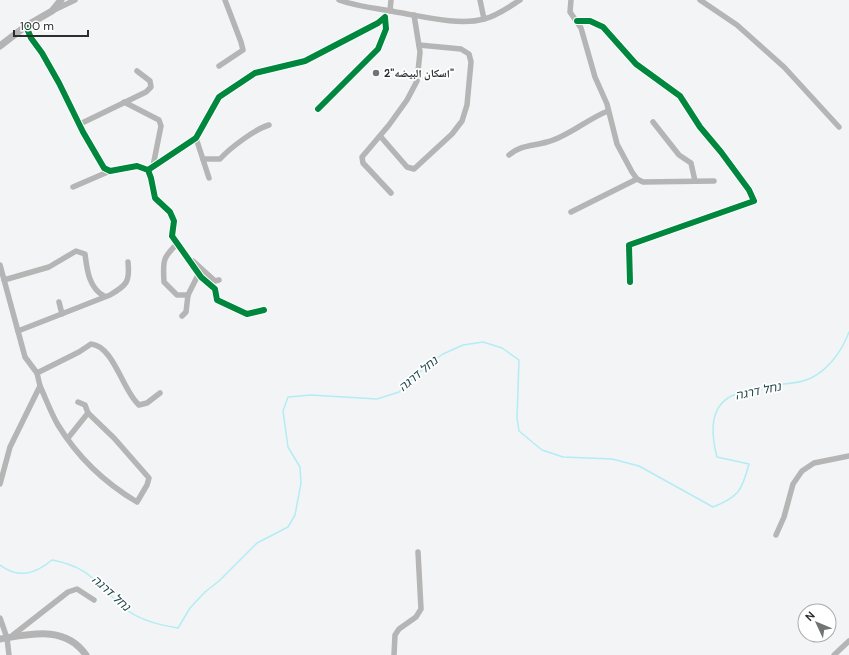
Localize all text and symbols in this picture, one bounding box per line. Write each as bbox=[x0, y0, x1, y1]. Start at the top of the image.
scale bar bbox=[14, 12, 88, 38]
text: 100 m bbox=[20, 18, 54, 34]
place label: اسكان البيضه"2" bbox=[384, 66, 454, 81]
marker: اسكان البيضه"2" bbox=[371, 68, 381, 78]
water label: נחל דרגה bbox=[395, 352, 442, 395]
water label: נחל דרגה bbox=[734, 378, 784, 404]
water label: נחל דרגה bbox=[88, 571, 135, 615]
north arrow bbox=[797, 603, 837, 643]
text: N bbox=[802, 608, 818, 624]

